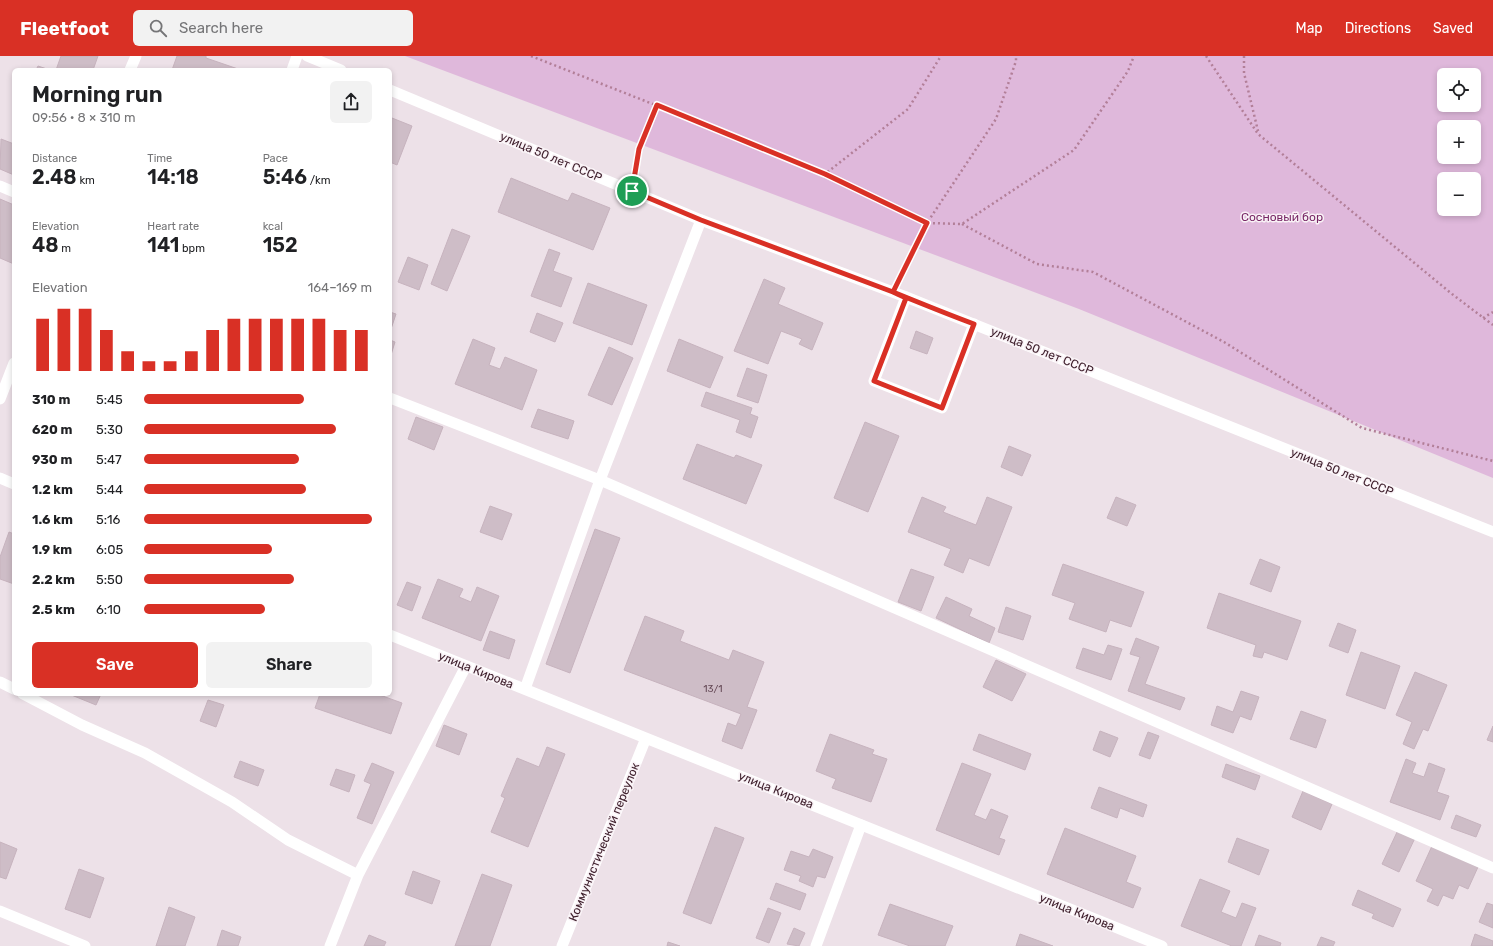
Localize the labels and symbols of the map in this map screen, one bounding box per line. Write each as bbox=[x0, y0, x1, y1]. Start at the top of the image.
street label: улица 50 лет СССР bbox=[498, 129, 604, 185]
pin bbox=[615, 174, 649, 208]
park label: Сосновый бор bbox=[1241, 210, 1323, 224]
street label: улица 50 лет СССР bbox=[989, 324, 1096, 378]
street label: улица 50 лет СССР bbox=[1289, 445, 1396, 499]
street label: улица Кирова bbox=[436, 649, 516, 691]
house number: 13/1 bbox=[703, 683, 723, 695]
street label: Коммунистический переулок bbox=[566, 760, 642, 923]
street label: улица Кирова bbox=[736, 769, 816, 811]
street label: улица Кирова bbox=[1037, 891, 1117, 933]

